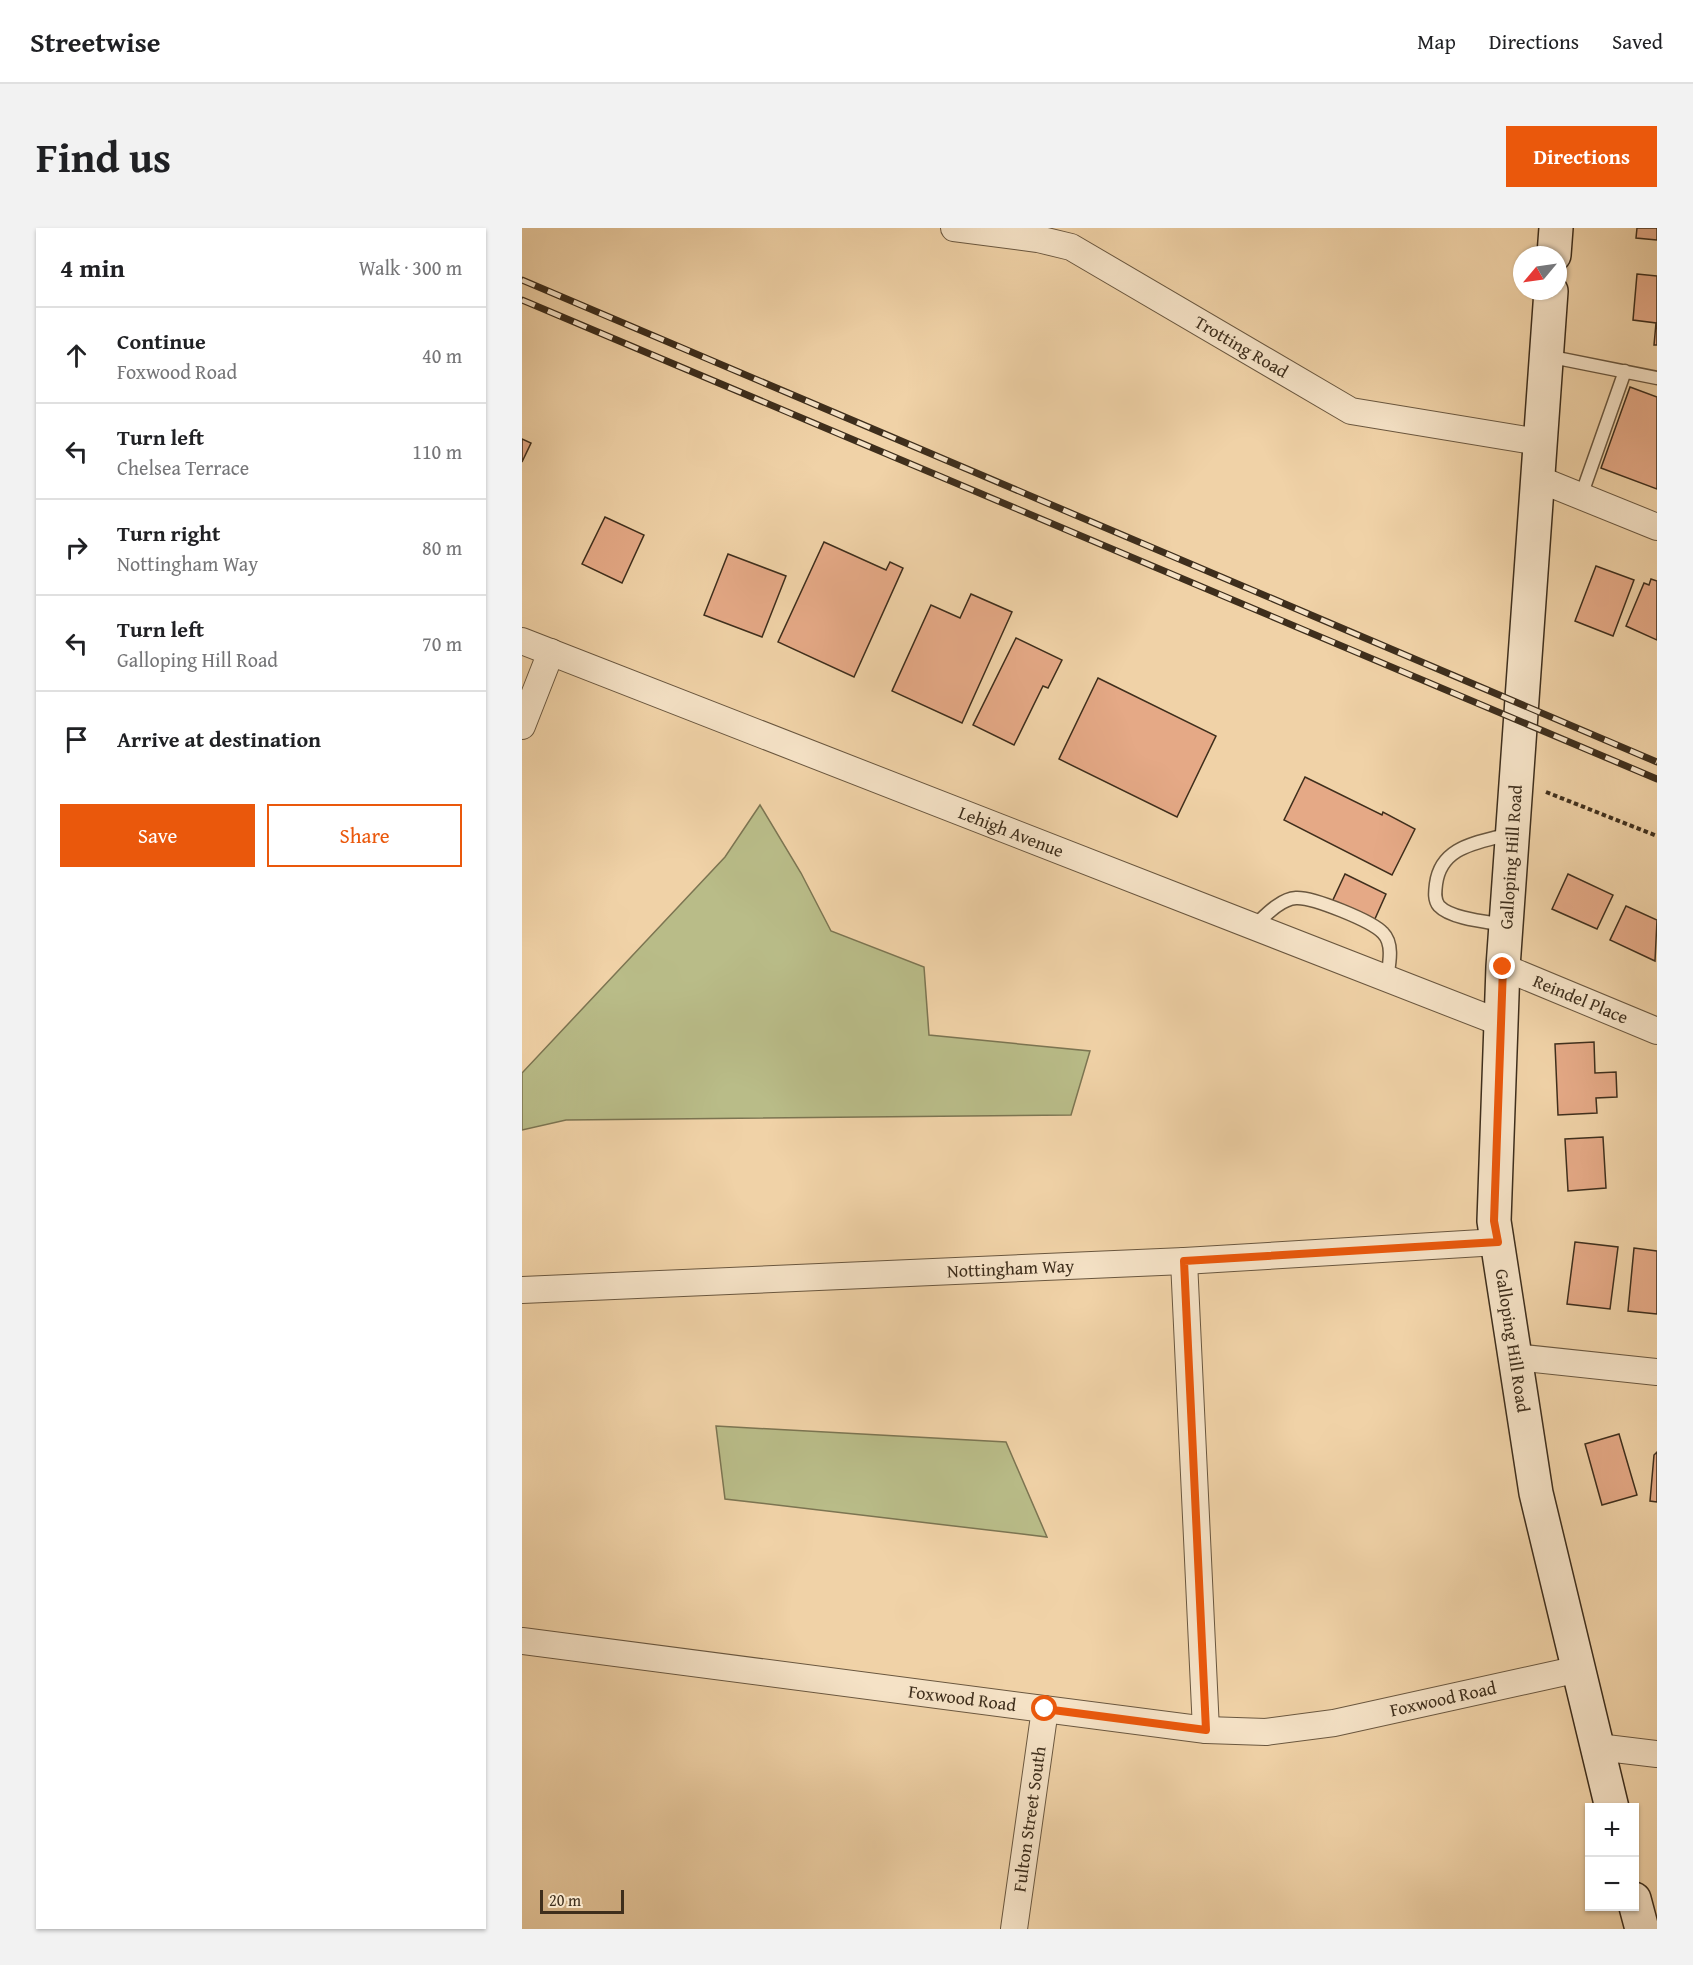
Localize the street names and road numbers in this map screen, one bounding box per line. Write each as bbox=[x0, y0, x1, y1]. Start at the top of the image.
street label: Trotting Road bbox=[1189, 308, 1294, 385]
street label: Galloping Hill Road bbox=[1492, 783, 1529, 930]
street label: Lehigh Avenue bbox=[955, 799, 1068, 864]
street label: Reindel Place bbox=[1529, 967, 1632, 1031]
street label: Nottingham Way bbox=[946, 1252, 1075, 1284]
street label: Galloping Hill Road bbox=[1489, 1267, 1537, 1415]
street label: Foxwood Road bbox=[1387, 1674, 1499, 1723]
street label: Foxwood Road bbox=[907, 1677, 1018, 1718]
street label: Fulton Street South bbox=[1005, 1744, 1053, 1894]

